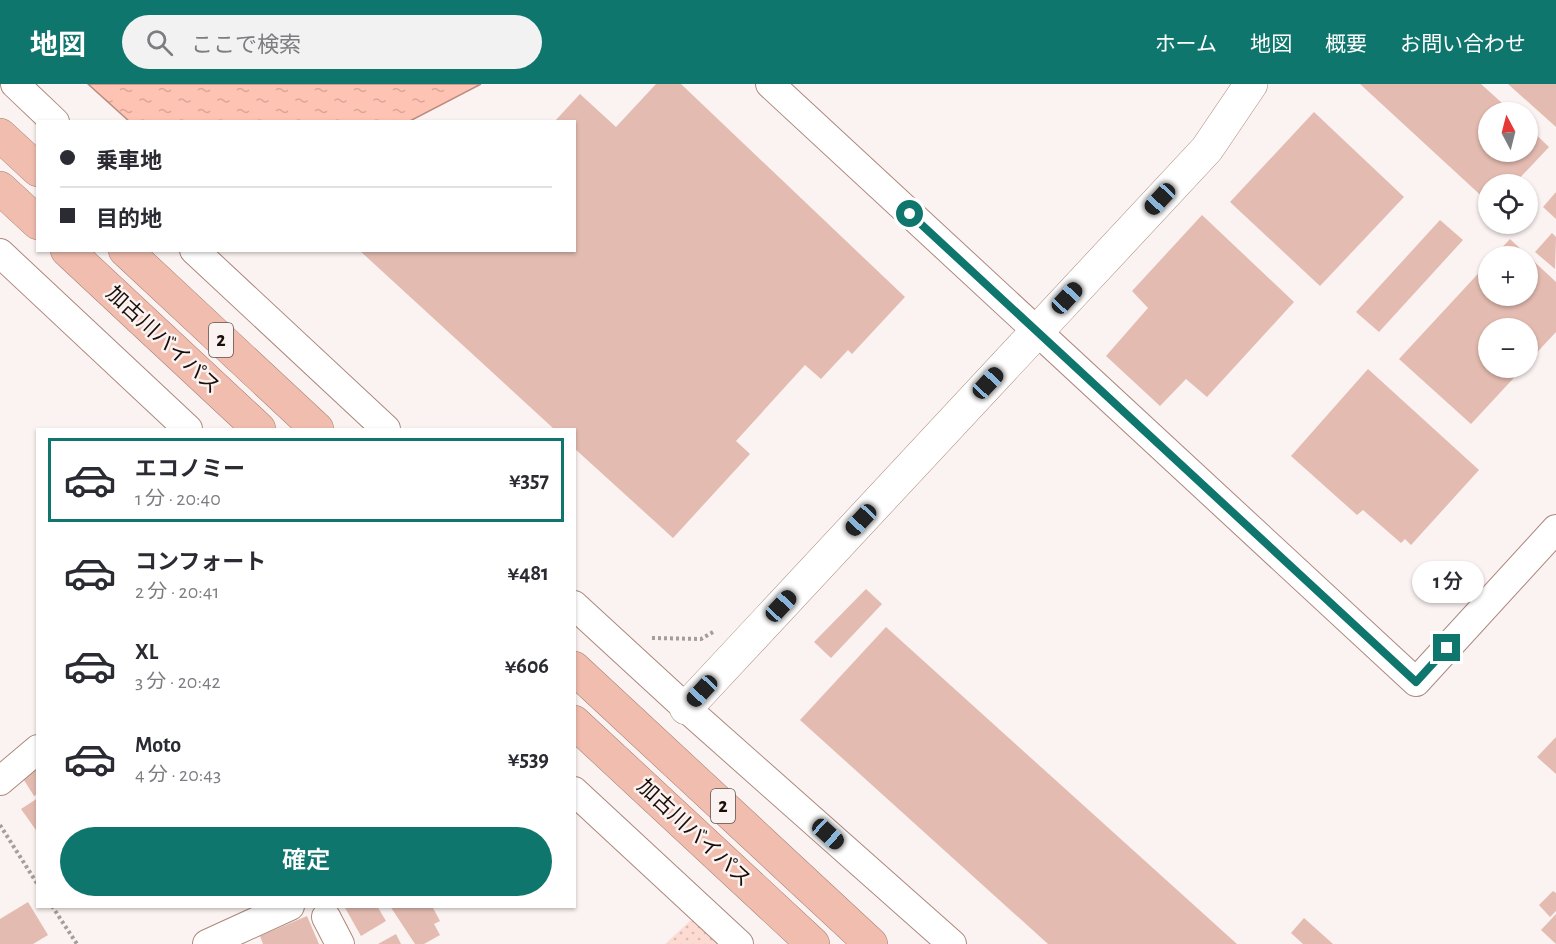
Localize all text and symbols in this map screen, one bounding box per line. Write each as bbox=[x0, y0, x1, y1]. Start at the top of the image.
search box bbox=[122, 15, 542, 69]
icon: search bbox=[143, 26, 176, 59]
text: 地図 bbox=[30, 32, 86, 60]
text: ここで検索 bbox=[191, 34, 301, 56]
text: ホーム bbox=[1155, 34, 1217, 55]
text: 地図 bbox=[1250, 34, 1292, 55]
text: 概要 bbox=[1325, 34, 1367, 55]
text: お問い合わせ bbox=[1400, 34, 1526, 55]
north arrow bbox=[1478, 102, 1538, 162]
map controls bbox=[1478, 102, 1538, 378]
text: 乗車地 bbox=[96, 150, 162, 172]
button: locate bbox=[1478, 174, 1538, 234]
car bbox=[1141, 180, 1179, 218]
route start bbox=[896, 200, 923, 227]
text: 目的地 bbox=[96, 208, 162, 230]
button: + bbox=[1478, 246, 1538, 306]
car bbox=[1048, 279, 1086, 317]
street label: 加古川バイパス bbox=[102, 282, 224, 398]
button: − bbox=[1478, 318, 1538, 378]
road number: 2 bbox=[209, 323, 233, 357]
car bbox=[969, 364, 1007, 402]
icon: car bbox=[63, 453, 117, 507]
text: エコノミー bbox=[135, 458, 245, 480]
text: ¥357 bbox=[509, 469, 549, 491]
text: 1 分 · 20:40 bbox=[135, 489, 221, 509]
car bbox=[842, 501, 880, 539]
icon: car bbox=[63, 546, 117, 600]
text: コンフォート bbox=[135, 551, 266, 573]
callout: 1 分 bbox=[1411, 561, 1483, 603]
text: ¥481 bbox=[508, 562, 549, 584]
text: 1 分 bbox=[1433, 572, 1463, 592]
text: 2 分 · 20:41 bbox=[135, 582, 219, 602]
car bbox=[762, 587, 800, 625]
route end bbox=[1433, 634, 1460, 661]
icon: car bbox=[63, 639, 117, 693]
text: XL bbox=[135, 641, 158, 663]
text: ¥606 bbox=[505, 655, 549, 677]
text: 3 分 · 20:42 bbox=[135, 672, 221, 692]
car bbox=[683, 672, 721, 710]
icon: car bbox=[63, 732, 117, 786]
text: Moto bbox=[135, 734, 181, 756]
text: ¥539 bbox=[508, 748, 549, 770]
text: 4 分 · 20:43 bbox=[135, 765, 221, 785]
street label: 加古川バイパス bbox=[633, 775, 755, 891]
road number: 2 bbox=[711, 789, 735, 823]
car bbox=[809, 815, 847, 853]
button: 確定 bbox=[60, 827, 552, 896]

